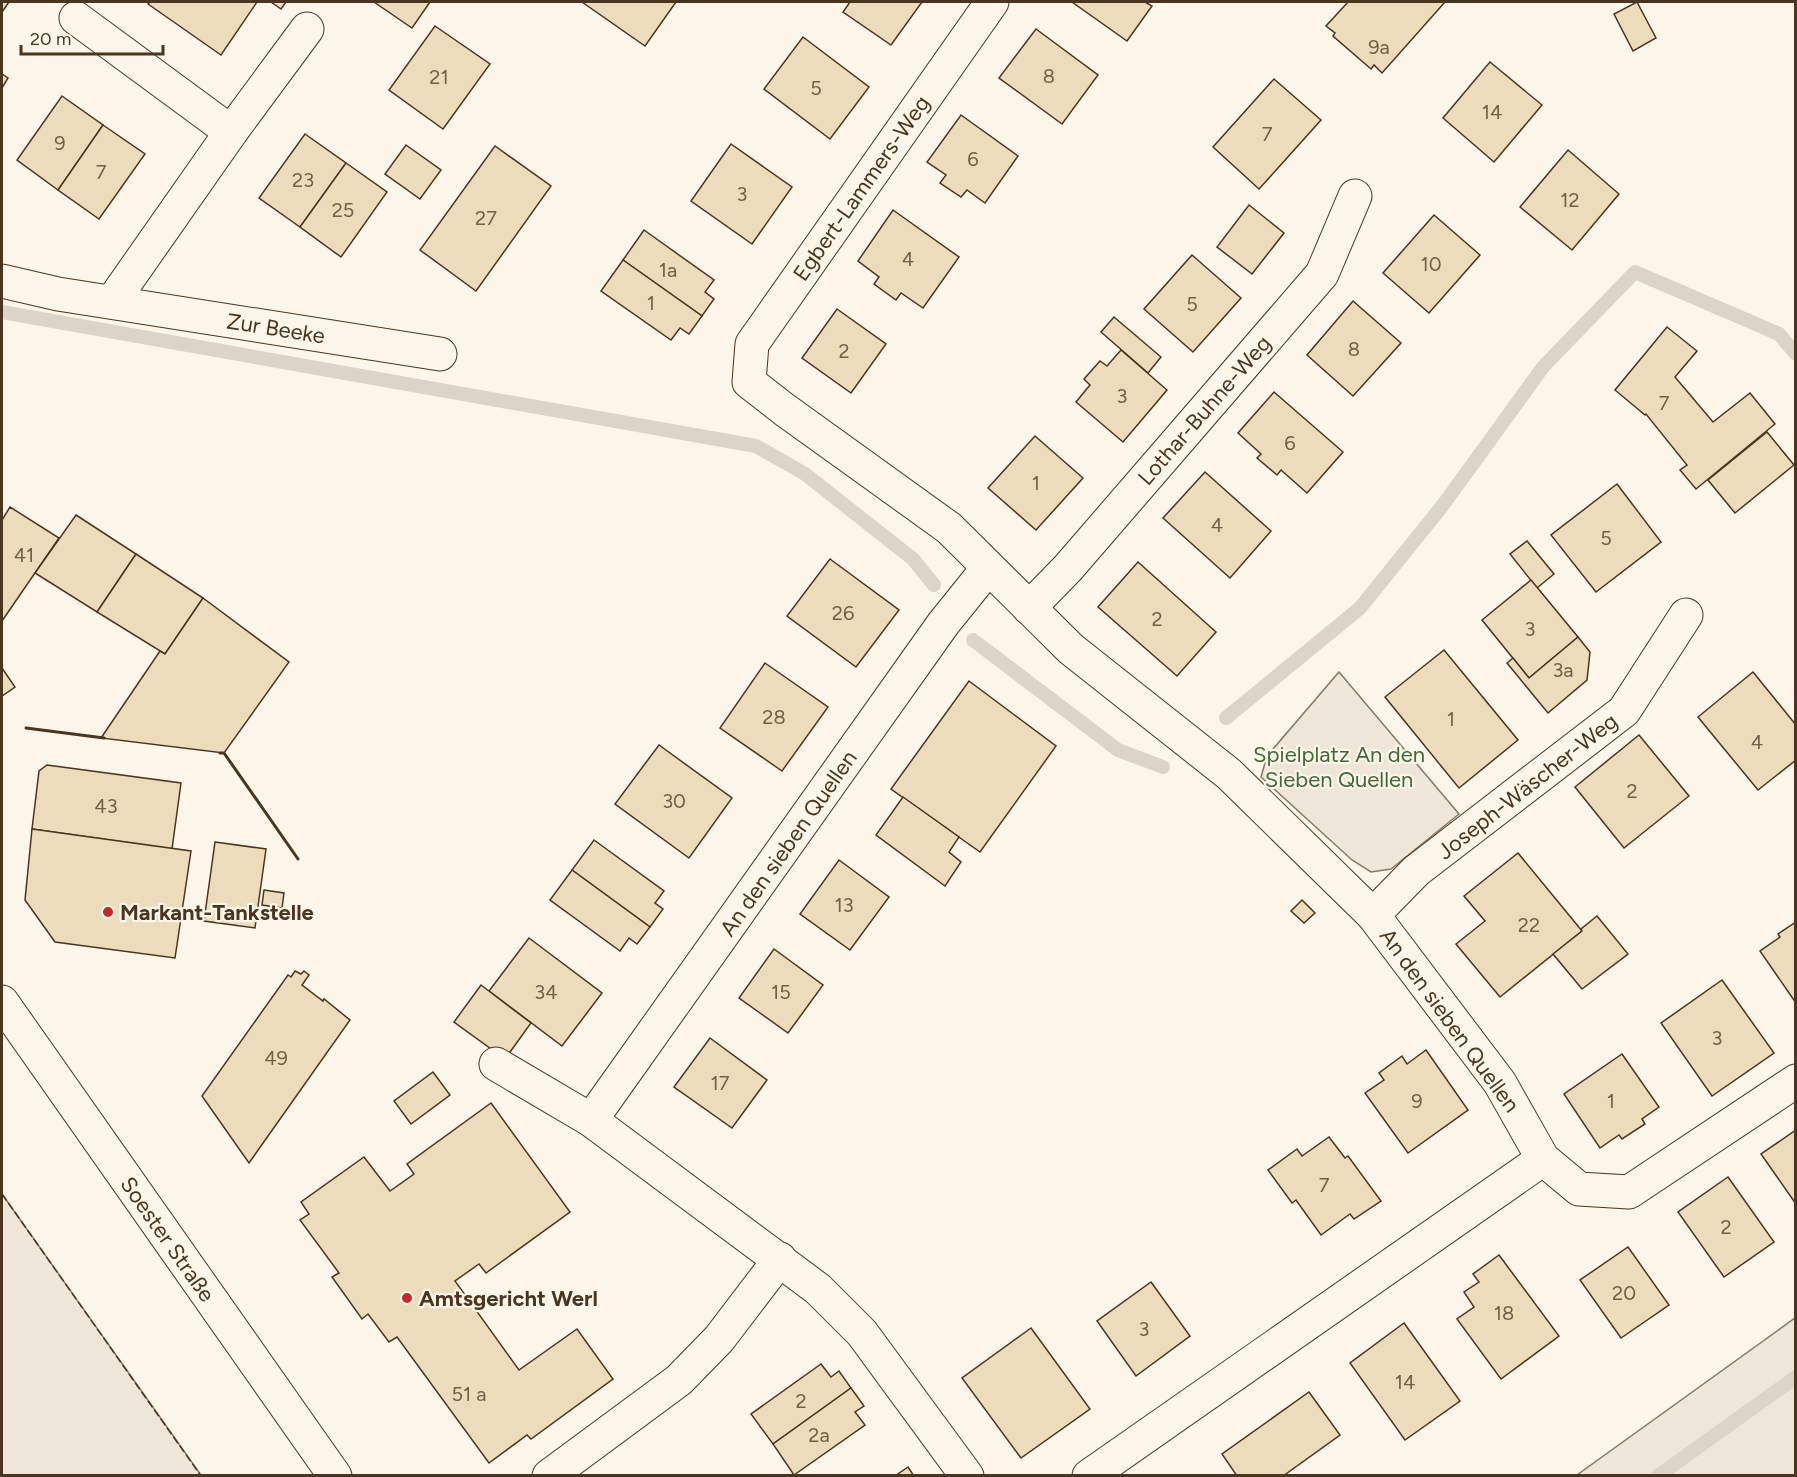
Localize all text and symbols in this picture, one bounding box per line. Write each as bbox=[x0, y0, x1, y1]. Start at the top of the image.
scale bar bbox=[21, 18, 164, 56]
text: 20 m bbox=[30, 28, 71, 50]
house number: 9a bbox=[1368, 35, 1390, 59]
house number: 8 bbox=[1043, 64, 1055, 88]
house number: 21 bbox=[429, 65, 449, 89]
house number: 5 bbox=[810, 76, 822, 100]
street label: Egbert-Lammers-Weg bbox=[787, 90, 936, 286]
house number: 14 bbox=[1482, 100, 1502, 124]
house number: 7 bbox=[1262, 122, 1273, 146]
house number: 9 bbox=[54, 131, 66, 155]
house number: 6 bbox=[967, 147, 979, 171]
house number: 7 bbox=[96, 160, 107, 184]
house number: 23 bbox=[292, 168, 314, 192]
house number: 3 bbox=[737, 182, 747, 206]
house number: 12 bbox=[1560, 188, 1580, 212]
house number: 25 bbox=[332, 198, 354, 222]
house number: 27 bbox=[475, 206, 497, 230]
house number: 4 bbox=[902, 247, 914, 271]
house number: 10 bbox=[1420, 252, 1442, 276]
house number: 1a bbox=[659, 258, 677, 282]
house number: 1 bbox=[647, 291, 655, 315]
house number: 5 bbox=[1186, 292, 1198, 316]
street label: Zur Beeke bbox=[225, 307, 327, 350]
street label: Lothar-Buhne-Weg bbox=[1132, 330, 1277, 491]
house number: 8 bbox=[1348, 337, 1360, 361]
house number: 2 bbox=[838, 339, 850, 363]
house number: 3 bbox=[1117, 384, 1127, 408]
house number: 7 bbox=[1659, 391, 1670, 415]
house number: 6 bbox=[1284, 431, 1296, 455]
house number: 1 bbox=[1032, 471, 1040, 495]
house number: 4 bbox=[1211, 513, 1223, 537]
house number: 5 bbox=[1600, 526, 1612, 550]
house number: 41 bbox=[14, 543, 34, 567]
house number: 26 bbox=[832, 601, 854, 625]
house number: 2 bbox=[1151, 607, 1163, 631]
house number: 3 bbox=[1525, 617, 1535, 641]
house number: 3a bbox=[1552, 658, 1574, 682]
house number: 28 bbox=[762, 705, 786, 729]
house number: 1 bbox=[1447, 707, 1455, 731]
street label: Joseph-Wäscher-Weg bbox=[1432, 708, 1623, 865]
house number: 4 bbox=[1751, 730, 1763, 754]
park label: Spielplatz An den Sieben Quellen bbox=[1253, 741, 1425, 793]
street label: An den sieben Quellen bbox=[714, 745, 863, 941]
house number: 2 bbox=[1626, 779, 1638, 803]
house number: 30 bbox=[662, 789, 686, 813]
house number: 43 bbox=[94, 794, 118, 818]
house number: 13 bbox=[834, 893, 854, 917]
place label: Markant-Tankstelle bbox=[120, 899, 314, 926]
marker: Markant-Tankstelle bbox=[101, 905, 115, 919]
house number: 22 bbox=[1518, 913, 1540, 937]
street label: An den sieben Quellen bbox=[1374, 923, 1525, 1117]
house number: 34 bbox=[534, 980, 558, 1004]
house number: 15 bbox=[771, 980, 791, 1004]
house number: 3 bbox=[1712, 1026, 1722, 1050]
house number: 49 bbox=[264, 1046, 288, 1070]
house number: 17 bbox=[711, 1071, 730, 1095]
house number: 9 bbox=[1411, 1089, 1423, 1113]
house number: 1 bbox=[1607, 1089, 1615, 1113]
street label: Soester Straße bbox=[114, 1172, 221, 1307]
house number: 7 bbox=[1319, 1173, 1330, 1197]
house number: 2 bbox=[1720, 1215, 1732, 1239]
house number: 20 bbox=[1612, 1281, 1636, 1305]
place label: Amtsgericht Werl bbox=[419, 1285, 598, 1312]
marker: Amtsgericht Werl bbox=[400, 1291, 414, 1305]
house number: 18 bbox=[1494, 1301, 1514, 1325]
house number: 3 bbox=[1139, 1317, 1149, 1341]
house number: 14 bbox=[1395, 1370, 1415, 1394]
house number: 51 a bbox=[452, 1382, 486, 1406]
house number: 2 bbox=[795, 1389, 807, 1413]
house number: 2a bbox=[808, 1423, 830, 1447]

